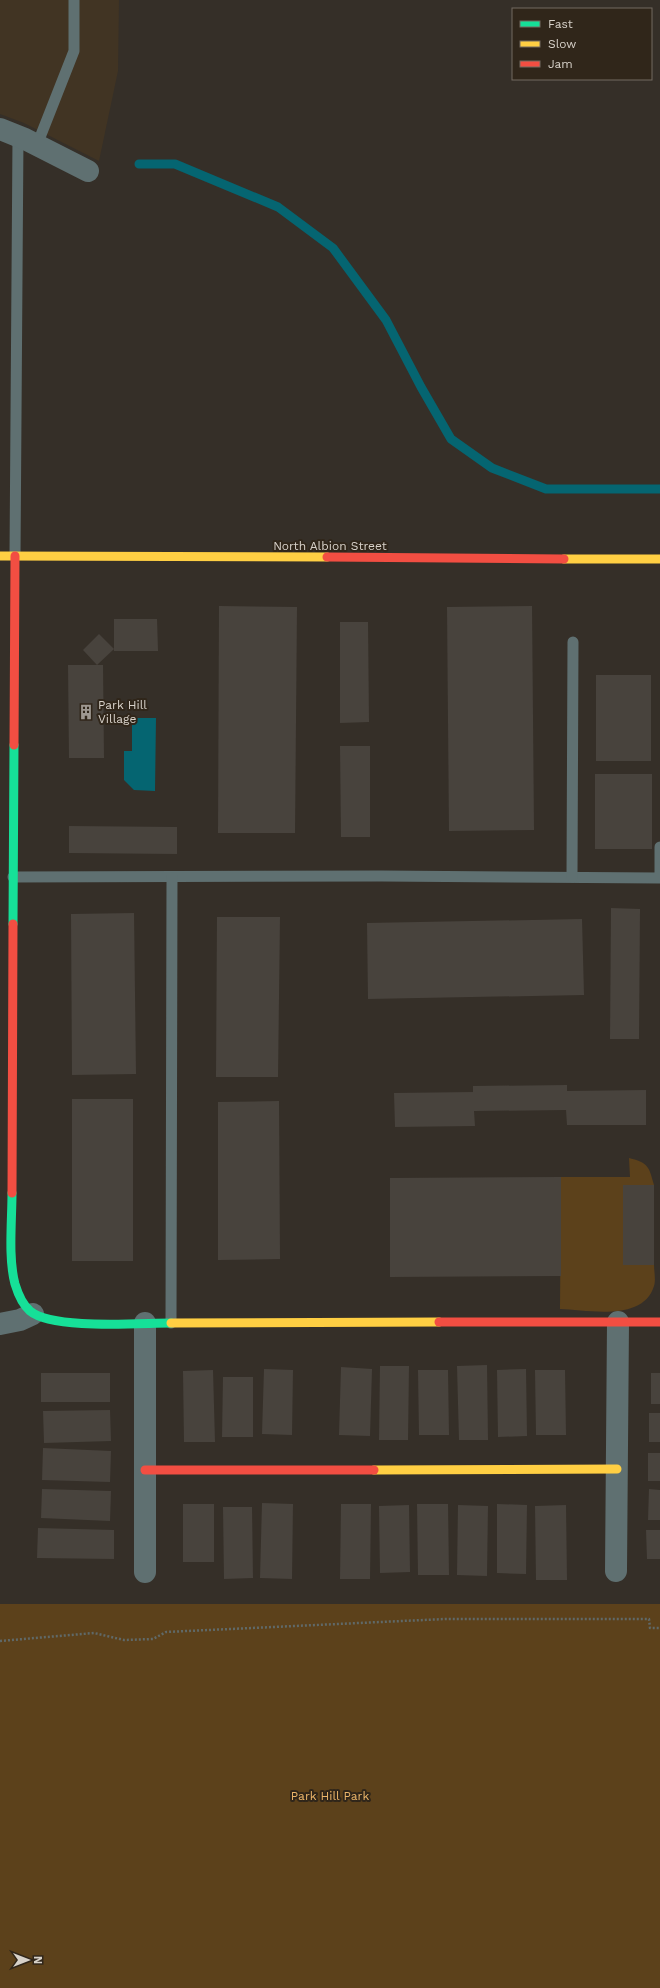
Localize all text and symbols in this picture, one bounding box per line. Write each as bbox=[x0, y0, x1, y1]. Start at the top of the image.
legend bbox=[512, 8, 652, 80]
text: Fast bbox=[548, 17, 573, 31]
text: Slow bbox=[548, 37, 576, 51]
text: Jam bbox=[548, 57, 573, 71]
street label: North Albion Street bbox=[273, 539, 387, 553]
place label: Park Hill Village bbox=[98, 698, 147, 726]
building icon: Park Hill Village bbox=[77, 703, 95, 721]
park label: Park Hill Park bbox=[291, 1789, 369, 1803]
north arrow bbox=[8, 1940, 48, 1980]
text: N bbox=[31, 1956, 44, 1964]

